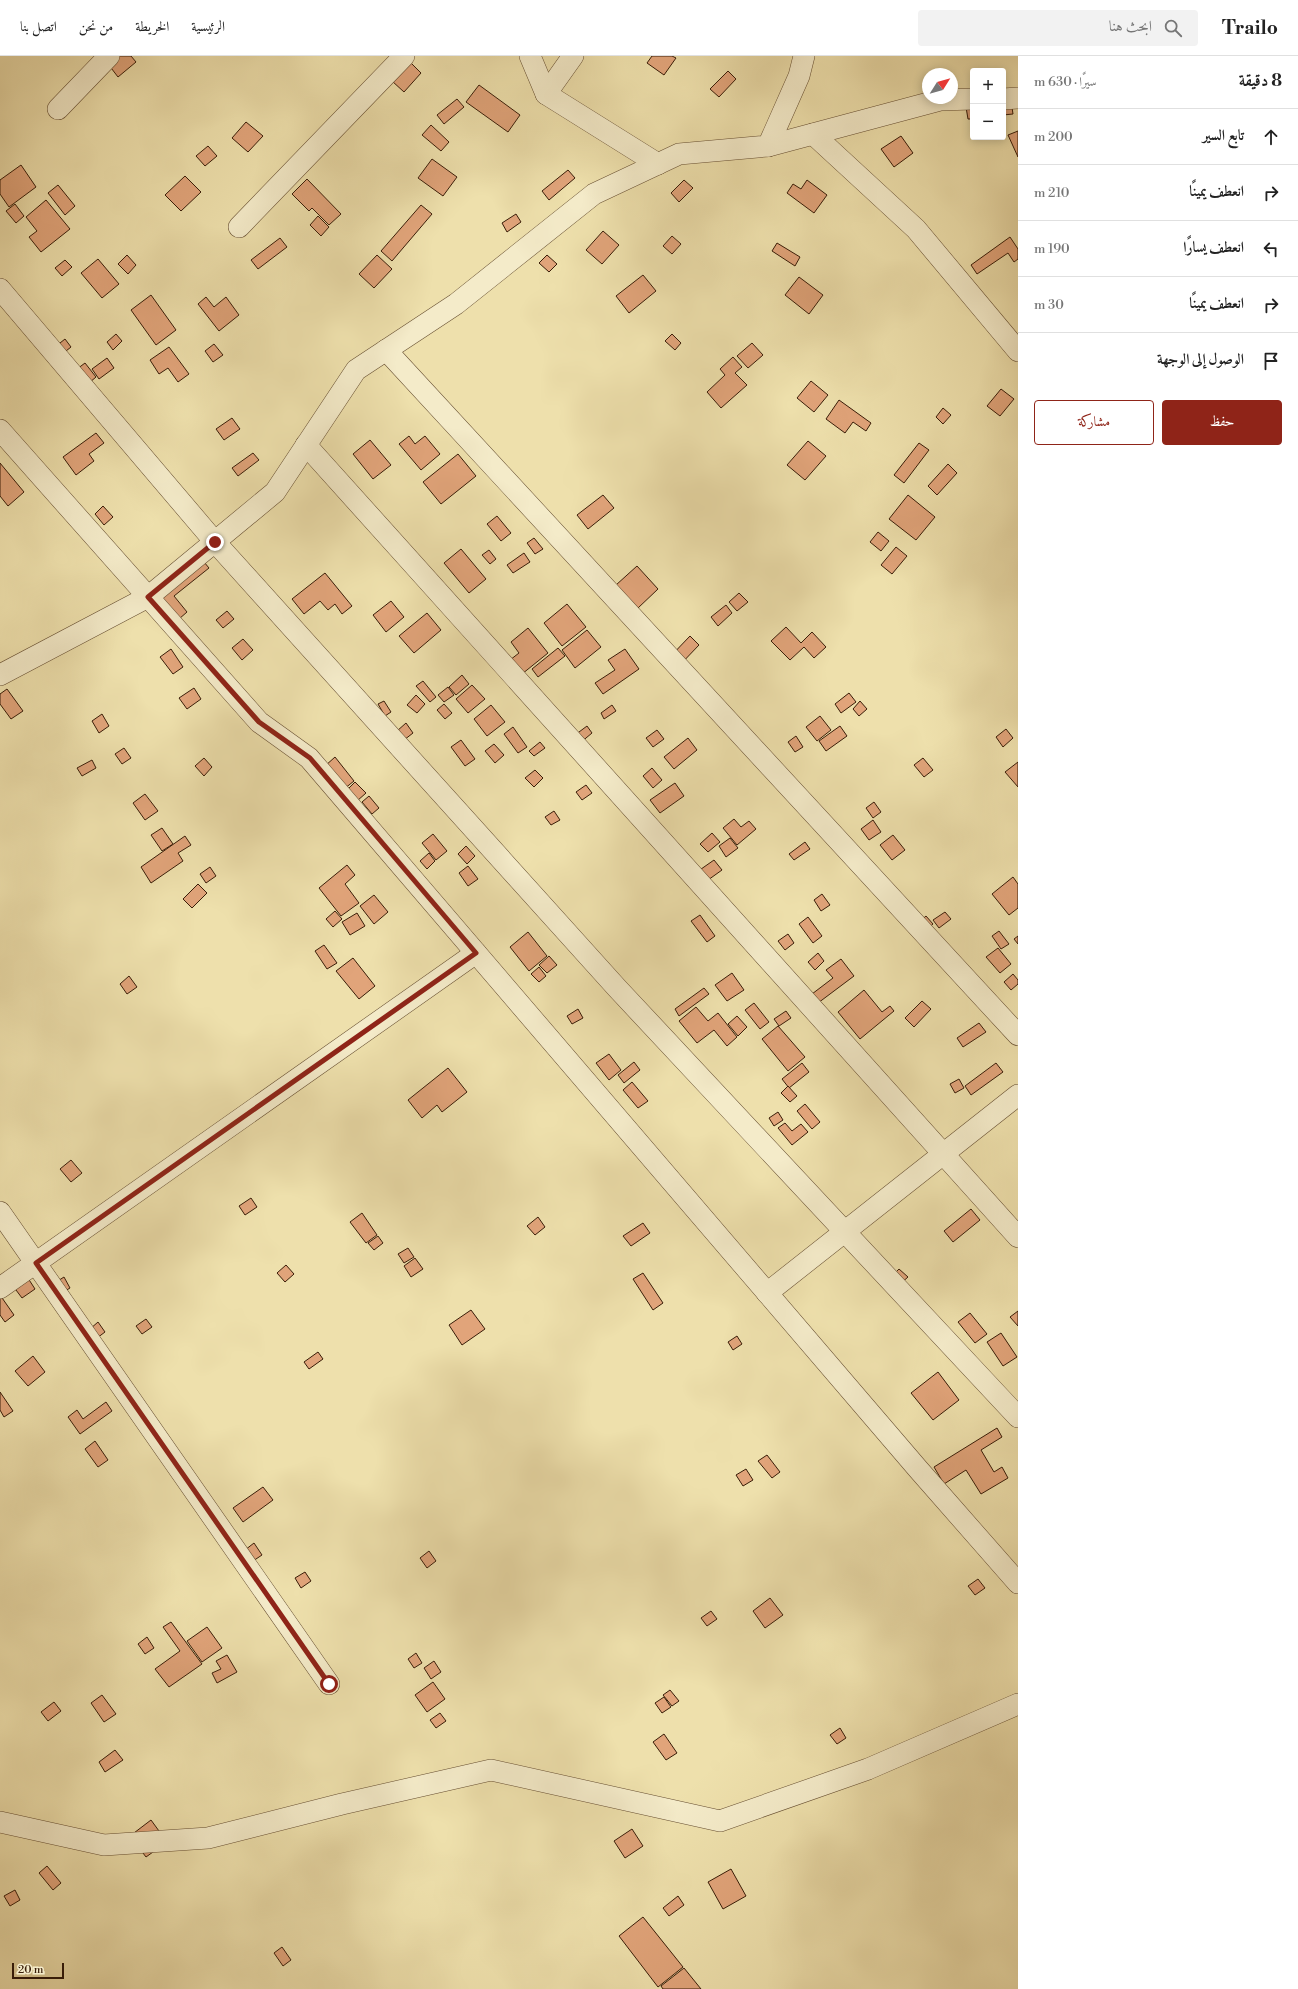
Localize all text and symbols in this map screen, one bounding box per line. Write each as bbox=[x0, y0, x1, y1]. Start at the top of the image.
search box bbox=[918, 10, 1198, 46]
text: Trailo bbox=[1222, 16, 1278, 40]
text: ابحث هنا bbox=[1109, 17, 1152, 36]
icon: search bbox=[1162, 17, 1184, 39]
text: اتصل بنا bbox=[20, 18, 57, 36]
text: من نحن bbox=[79, 18, 113, 36]
text: الخريطة bbox=[135, 18, 169, 36]
text: الرئيسية bbox=[191, 18, 225, 36]
north arrow bbox=[922, 68, 958, 104]
map controls bbox=[970, 68, 1006, 140]
button: + bbox=[970, 68, 1006, 104]
text: 8 دقيقة bbox=[1239, 70, 1282, 92]
text: سيرًا · 630 m bbox=[1034, 74, 1097, 90]
button: − bbox=[970, 104, 1006, 140]
text: تابع السير bbox=[1202, 126, 1244, 145]
icon: ahead bbox=[1260, 126, 1282, 148]
text: 200 m bbox=[1034, 129, 1073, 145]
text: انعطف يمينًا bbox=[1189, 182, 1244, 201]
icon: right bbox=[1260, 182, 1282, 204]
text: 210 m bbox=[1034, 185, 1069, 201]
text: انعطف يسارًا bbox=[1183, 238, 1244, 257]
icon: left bbox=[1260, 238, 1282, 260]
text: 190 m bbox=[1034, 241, 1070, 257]
text: انعطف يمينًا bbox=[1189, 294, 1244, 313]
icon: right bbox=[1260, 294, 1282, 316]
text: 30 m bbox=[1034, 297, 1064, 313]
text: الوصول إلى الوجهة bbox=[1157, 350, 1244, 369]
icon: arrive bbox=[1260, 350, 1282, 372]
button: مشاركة bbox=[1034, 400, 1154, 445]
button: حفظ bbox=[1162, 400, 1282, 445]
route end bbox=[206, 533, 224, 551]
route start bbox=[320, 1675, 338, 1693]
scale bar bbox=[12, 1961, 64, 1980]
text: 20 m bbox=[18, 1963, 43, 1977]

